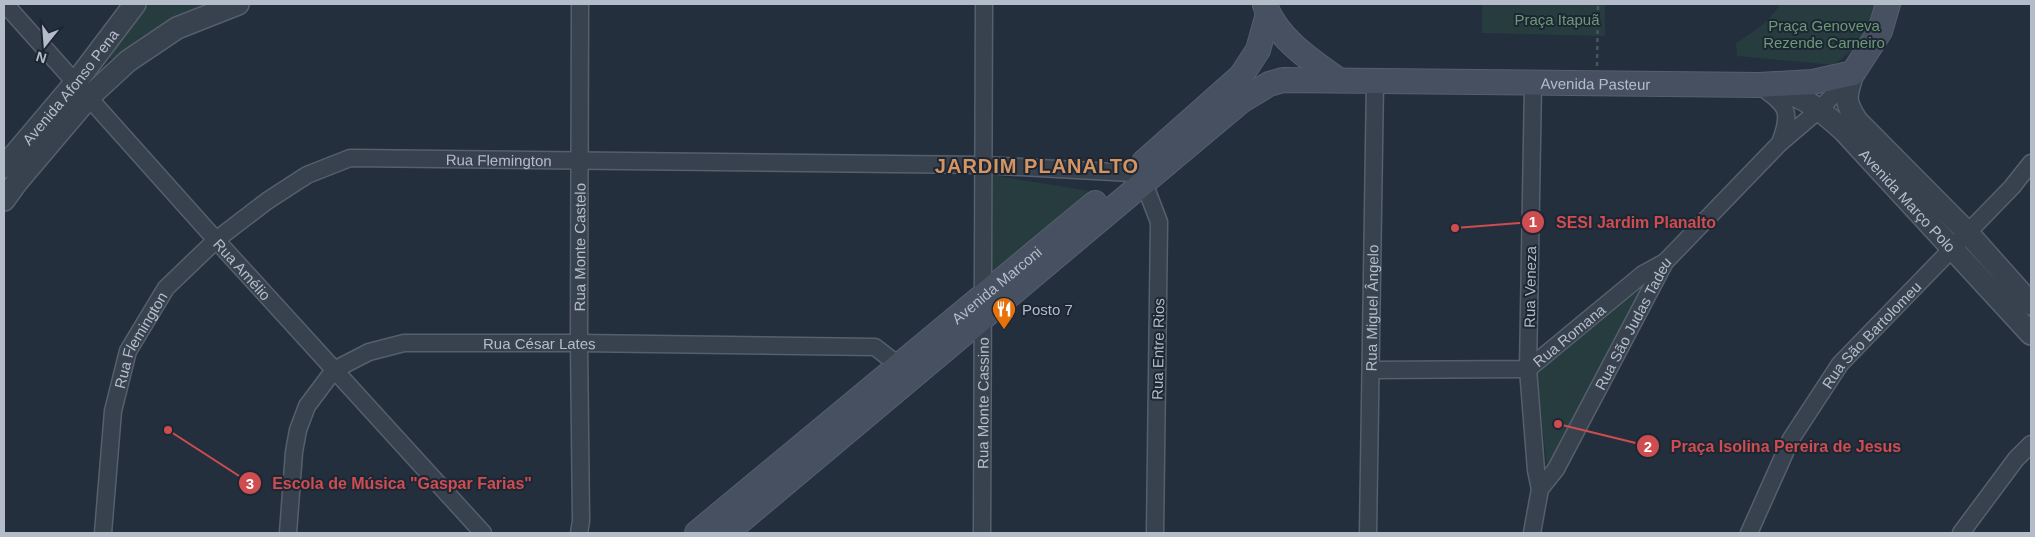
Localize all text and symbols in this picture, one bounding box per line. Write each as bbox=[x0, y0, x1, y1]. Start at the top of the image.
park label: Praça Itapuã bbox=[1514, 11, 1600, 28]
park label: Praça Genoveva Rezende Carneiro bbox=[1763, 17, 1885, 51]
north arrow bbox=[20, 20, 70, 70]
street label: Avenida Afonso Pena bbox=[18, 25, 122, 148]
text: N bbox=[34, 48, 48, 67]
street label: Avenida Pasteur bbox=[1540, 74, 1650, 92]
street label: Avenida Março Polo bbox=[1856, 145, 1959, 255]
street label: Rua Flemington bbox=[446, 151, 552, 169]
district label: JARDIM PLANALTO bbox=[935, 155, 1139, 177]
street label: Rua Monte Castelo bbox=[571, 183, 588, 311]
callout: SESI Jardim Planalto bbox=[1521, 206, 1726, 237]
text: 1 bbox=[1529, 213, 1537, 230]
text: SESI Jardim Planalto bbox=[1556, 214, 1716, 231]
street label: Rua Amélio bbox=[210, 235, 275, 303]
street label: Avenida Marconi bbox=[948, 243, 1045, 327]
street label: Rua Miguel Ângelo bbox=[1362, 244, 1381, 372]
street label: Rua Veneza bbox=[1521, 245, 1539, 328]
street label: Rua São Judas Tadeu bbox=[1591, 253, 1674, 392]
street label: Rua São Bartolomeu bbox=[1818, 278, 1924, 391]
street label: Rua Flemington bbox=[110, 289, 170, 390]
restaurant icon: Posto 7 bbox=[991, 296, 1017, 330]
street label: Rua Entre Rios bbox=[1149, 298, 1167, 400]
street label: Rua Romana bbox=[1529, 300, 1609, 370]
place label: Posto 7 bbox=[1022, 301, 1073, 318]
street label: Rua César Lates bbox=[483, 335, 596, 352]
street label: Rua Monte Cassino bbox=[974, 337, 991, 469]
callout: Praça Isolina Pereira de Jesus bbox=[1636, 431, 1911, 462]
text: 2 bbox=[1644, 438, 1652, 455]
text: Praça Isolina Pereira de Jesus bbox=[1671, 438, 1901, 455]
callout: Escola de Música "Gaspar Farias" bbox=[238, 468, 542, 499]
text: 3 bbox=[246, 475, 254, 492]
text: Escola de Música "Gaspar Farias" bbox=[272, 475, 532, 492]

